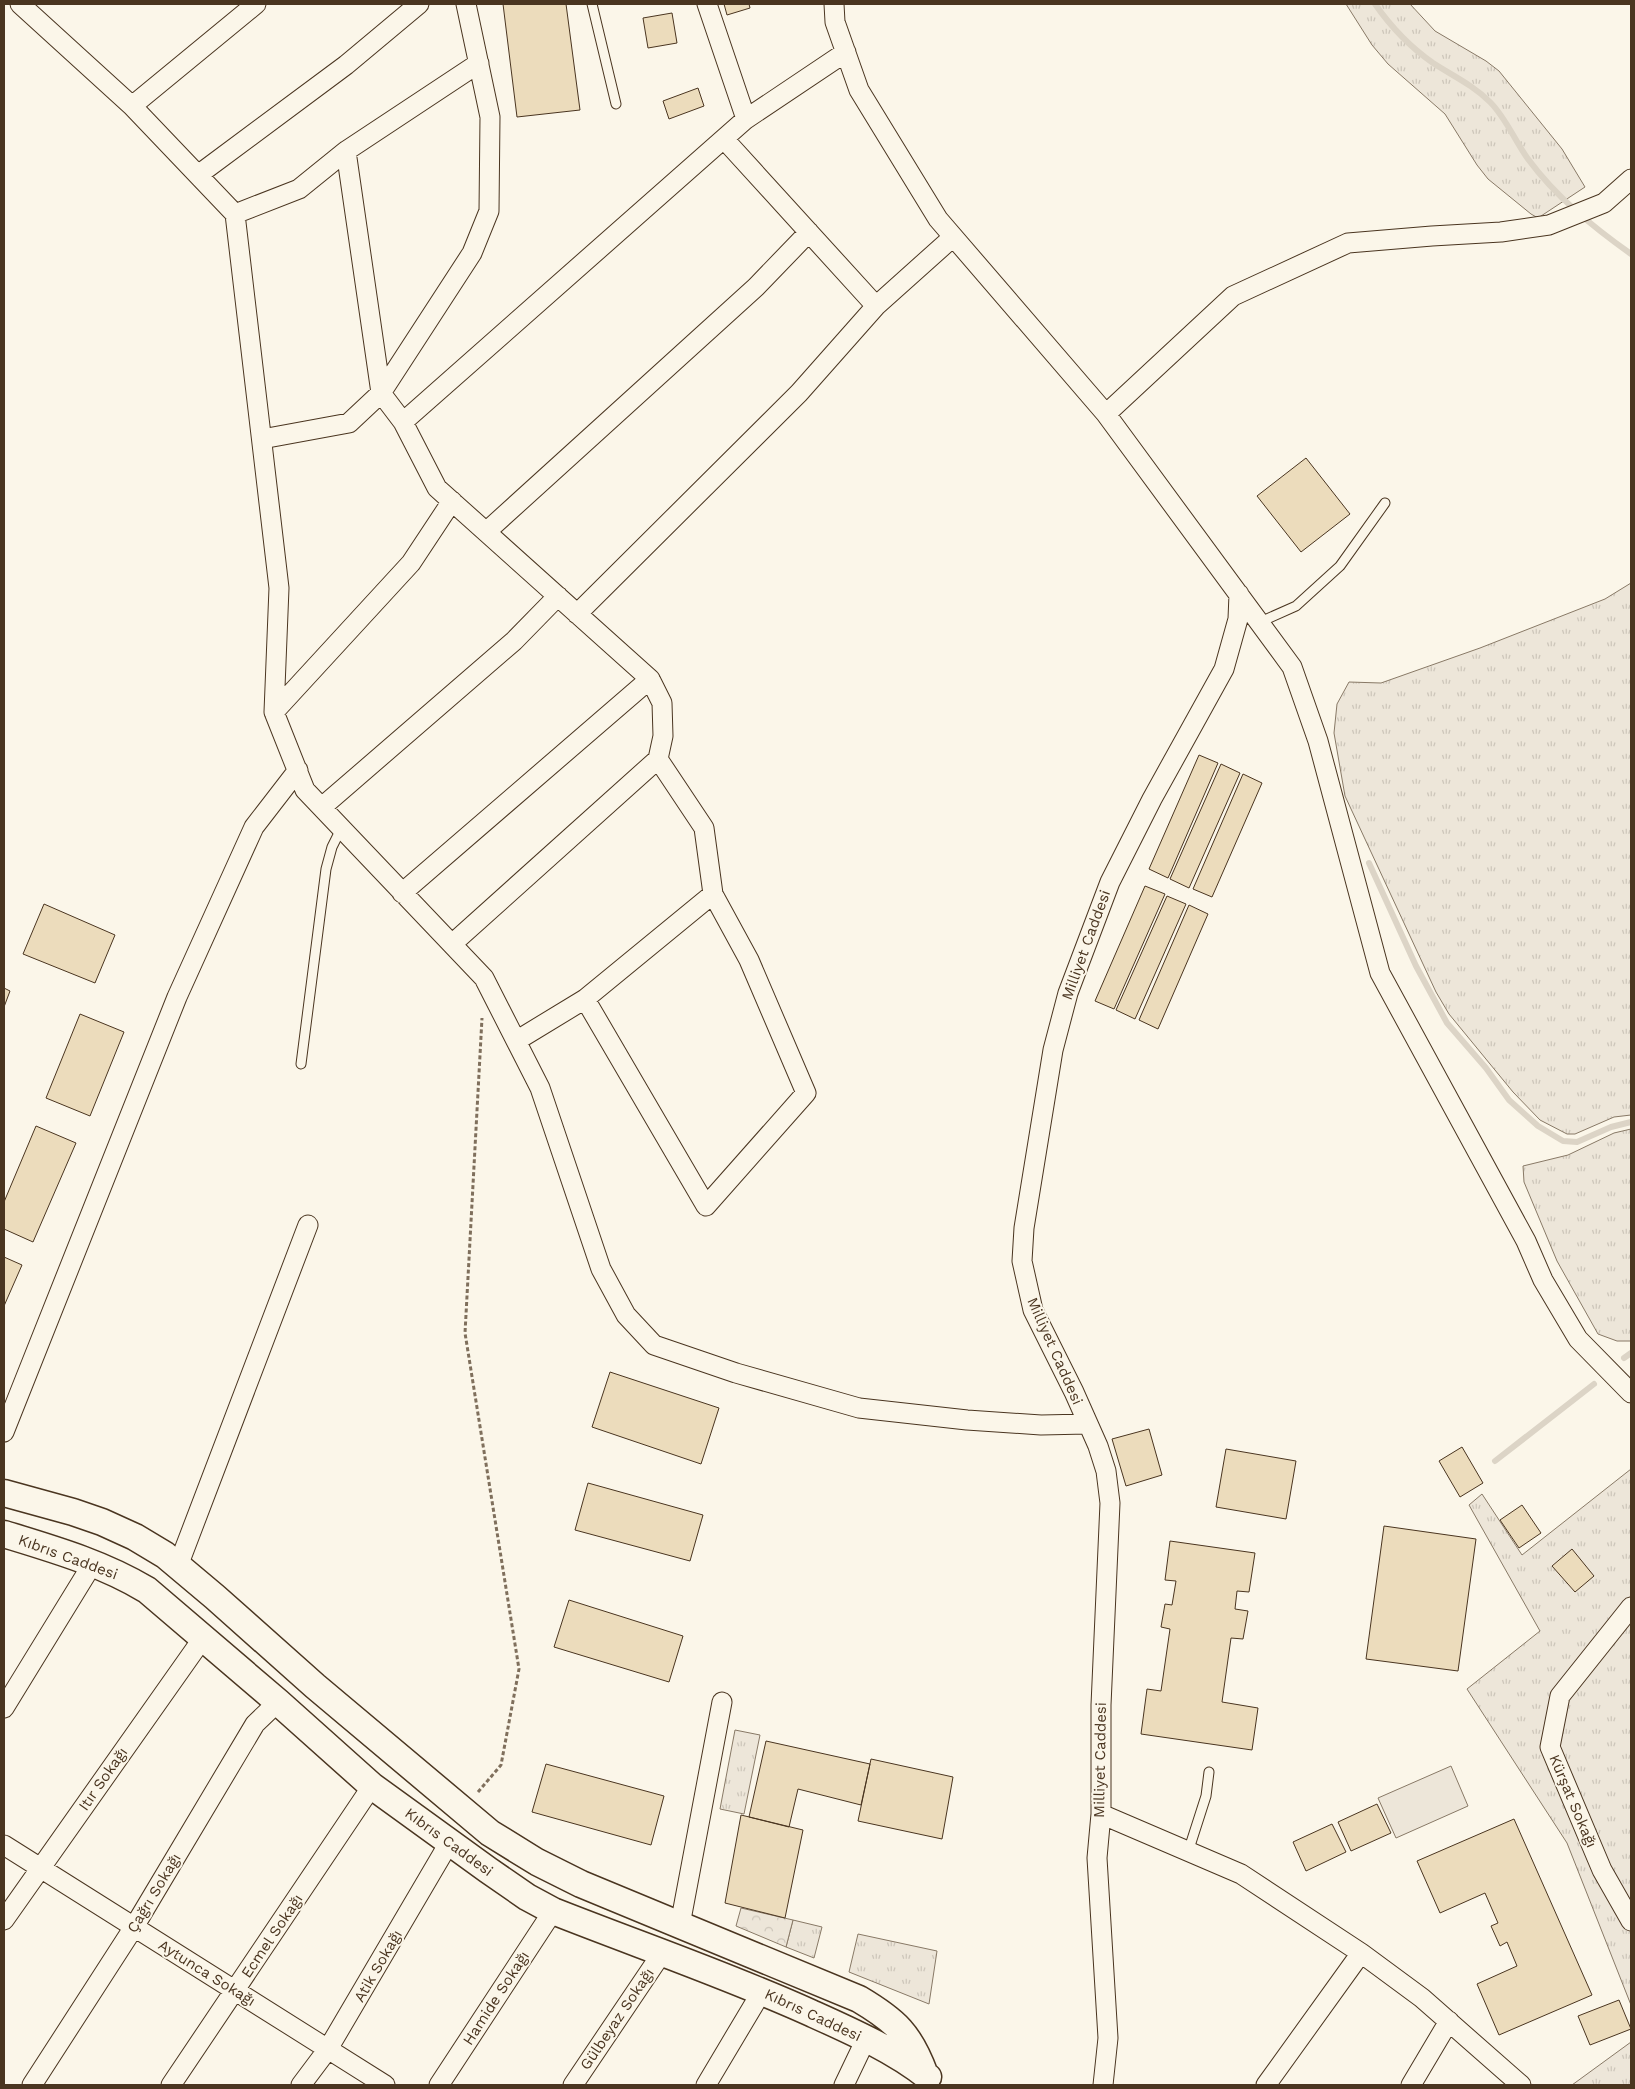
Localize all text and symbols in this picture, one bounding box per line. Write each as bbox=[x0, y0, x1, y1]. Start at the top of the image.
street label: Milliyet Caddesi bbox=[1058, 888, 1114, 1002]
street label: Milliyet Caddesi bbox=[1023, 1294, 1087, 1408]
street label: Kıbrıs Caddesi bbox=[16, 1531, 120, 1583]
street label: Milliyet Caddesi bbox=[1090, 1702, 1110, 1818]
street label: Itır Sokağı bbox=[75, 1744, 131, 1814]
street label: Kürşat Sokağı bbox=[1545, 1752, 1601, 1850]
street label: Kıbrıs Caddesi bbox=[401, 1804, 497, 1880]
street label: Çağrı Sokağı bbox=[123, 1850, 185, 1936]
street label: Ecmel Sokağı bbox=[237, 1891, 307, 1981]
street label: Atik Sokağı bbox=[350, 1927, 406, 2005]
street label: Aytunca Sokağı bbox=[155, 1936, 259, 2010]
street label: Hamide Sokağı bbox=[459, 1948, 533, 2048]
street label: Gülbeyaz Sokağı bbox=[576, 1965, 658, 2073]
street label: Kıbrıs Caddesi bbox=[762, 1985, 864, 2045]

